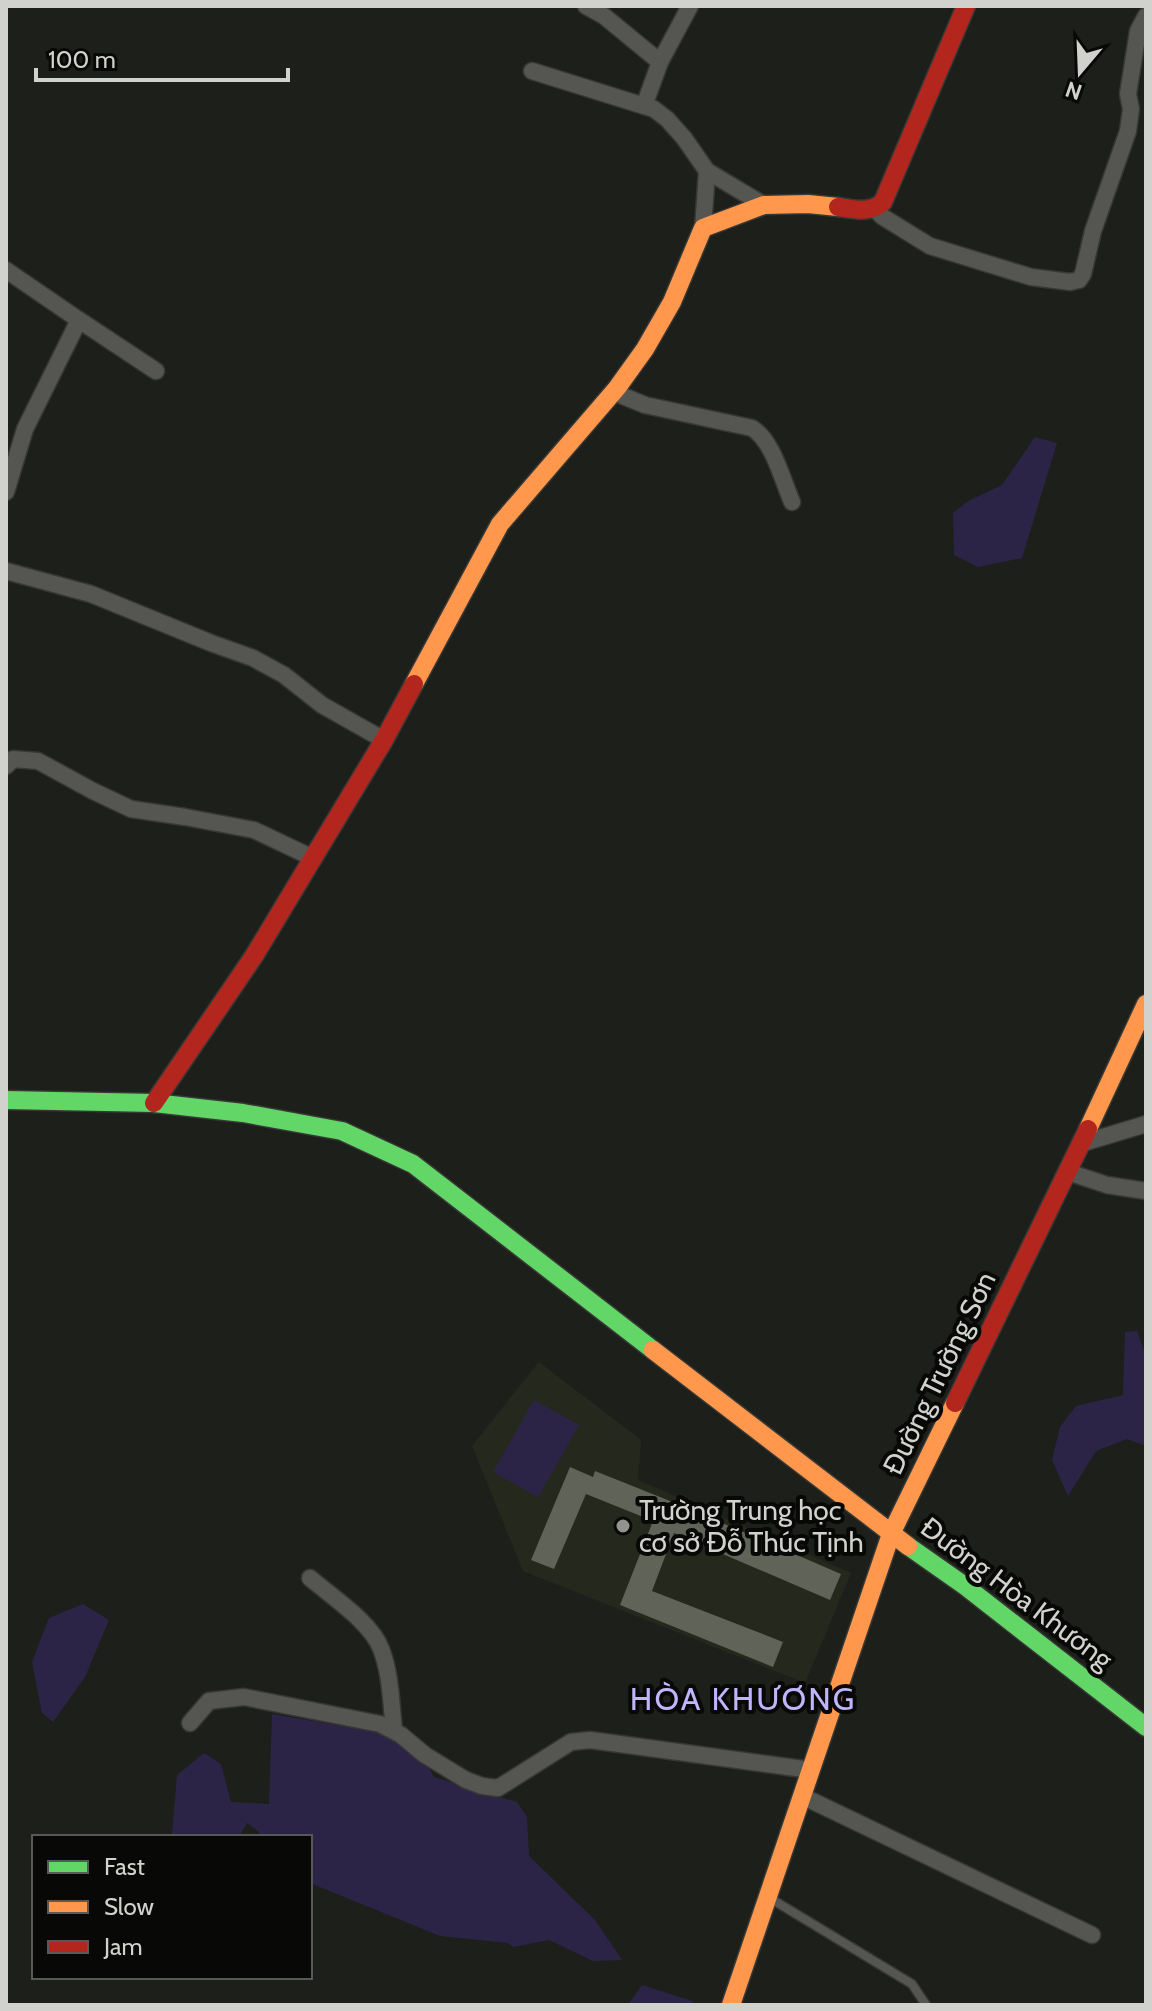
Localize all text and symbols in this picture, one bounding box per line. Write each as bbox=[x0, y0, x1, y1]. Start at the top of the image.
scale bar bbox=[36, 32, 288, 82]
north arrow bbox=[1040, 32, 1120, 112]
text: 100 m bbox=[48, 45, 116, 74]
text: N bbox=[1062, 75, 1085, 106]
street label: Đường Trường Sơn bbox=[875, 1266, 1003, 1480]
place label: Trường Trung học cơ sở Đỗ Thúc Tịnh bbox=[639, 1493, 864, 1559]
street label: Đường Hòa Khương bbox=[914, 1510, 1121, 1677]
marker: Trường Trung học cơ sở Đỗ Thúc Tịnh bbox=[614, 1517, 632, 1535]
district label: HÒA KHƯƠNG bbox=[630, 1679, 856, 1718]
legend bbox=[32, 1835, 312, 1979]
text: Fast bbox=[104, 1852, 145, 1881]
text: Slow bbox=[104, 1892, 154, 1921]
text: Jam bbox=[103, 1932, 142, 1961]

